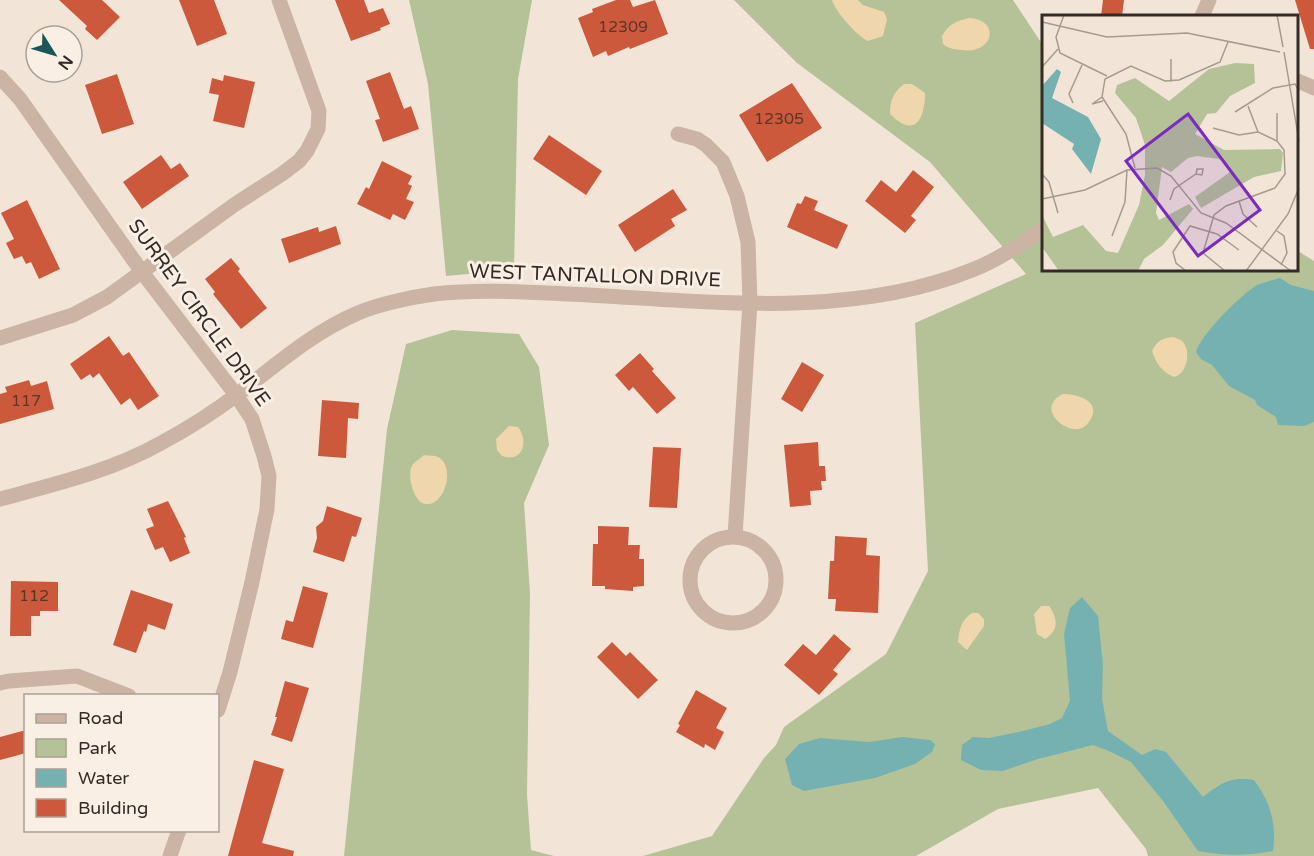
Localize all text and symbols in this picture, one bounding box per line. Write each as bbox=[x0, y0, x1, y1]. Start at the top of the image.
inset map bbox=[1042, 15, 1299, 272]
house number: 12309 bbox=[598, 17, 648, 37]
north arrow bbox=[24, 24, 84, 84]
text: N bbox=[53, 51, 77, 74]
house number: 12305 bbox=[754, 109, 804, 129]
street label: SURREY CIRCLE DRIVE bbox=[123, 215, 275, 411]
street label: WEST TANTALLON DRIVE bbox=[469, 260, 721, 292]
house number: 117 bbox=[11, 391, 41, 411]
house number: 112 bbox=[19, 586, 49, 606]
legend bbox=[24, 694, 219, 832]
text: Road bbox=[78, 707, 123, 729]
text: Park bbox=[78, 737, 117, 759]
text: Water bbox=[78, 767, 129, 789]
text: Building bbox=[78, 797, 148, 819]

